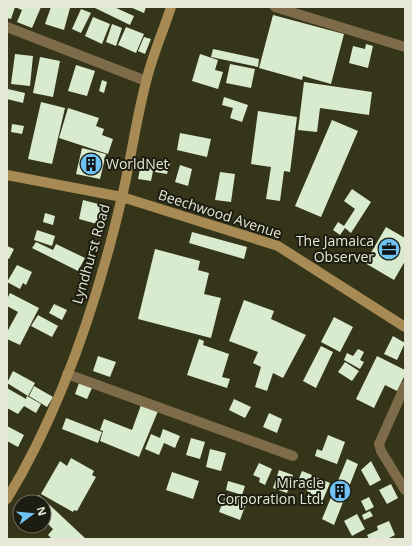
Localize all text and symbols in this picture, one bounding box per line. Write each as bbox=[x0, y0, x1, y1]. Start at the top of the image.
building icon: WorldNet bbox=[78, 151, 104, 177]
place label: WorldNet bbox=[106, 154, 169, 173]
street label: Beechwood Avenue bbox=[156, 185, 284, 242]
street label: Lyndhurst Road bbox=[67, 202, 114, 306]
place label: The Jamaica Observer bbox=[296, 231, 374, 266]
office icon: The Jamaica Observer bbox=[376, 236, 402, 262]
place label: Miracle Corporation Ltd. bbox=[217, 473, 324, 508]
building icon: Miracle Corporation Ltd. bbox=[327, 478, 353, 504]
north arrow bbox=[12, 494, 52, 534]
text: N bbox=[34, 505, 51, 517]

